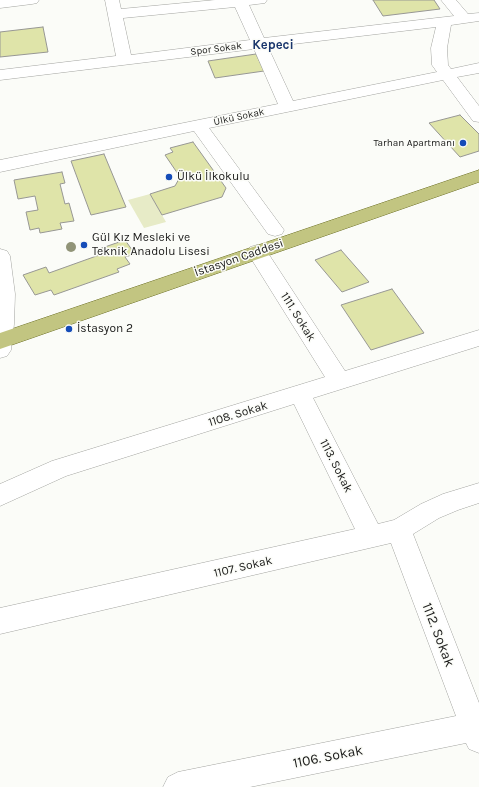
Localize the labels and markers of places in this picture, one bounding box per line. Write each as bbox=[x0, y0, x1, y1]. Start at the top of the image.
place label: Tarhan Apartmanı bbox=[373, 137, 455, 149]
marker: Tarhan Apartmanı bbox=[458, 138, 468, 148]
place label: Ülkü İlkokulu bbox=[177, 170, 250, 184]
marker: Ülkü İlkokulu bbox=[164, 172, 174, 182]
place label: Gül Kız Mesleki ve Teknik Anadolu Lisesi bbox=[92, 231, 210, 259]
marker: Gül Kız Mesleki ve Teknik Anadolu Lisesi bbox=[79, 240, 89, 250]
place label: İstasyon 2 bbox=[77, 322, 133, 336]
marker: İstasyon 2 bbox=[64, 324, 74, 334]

